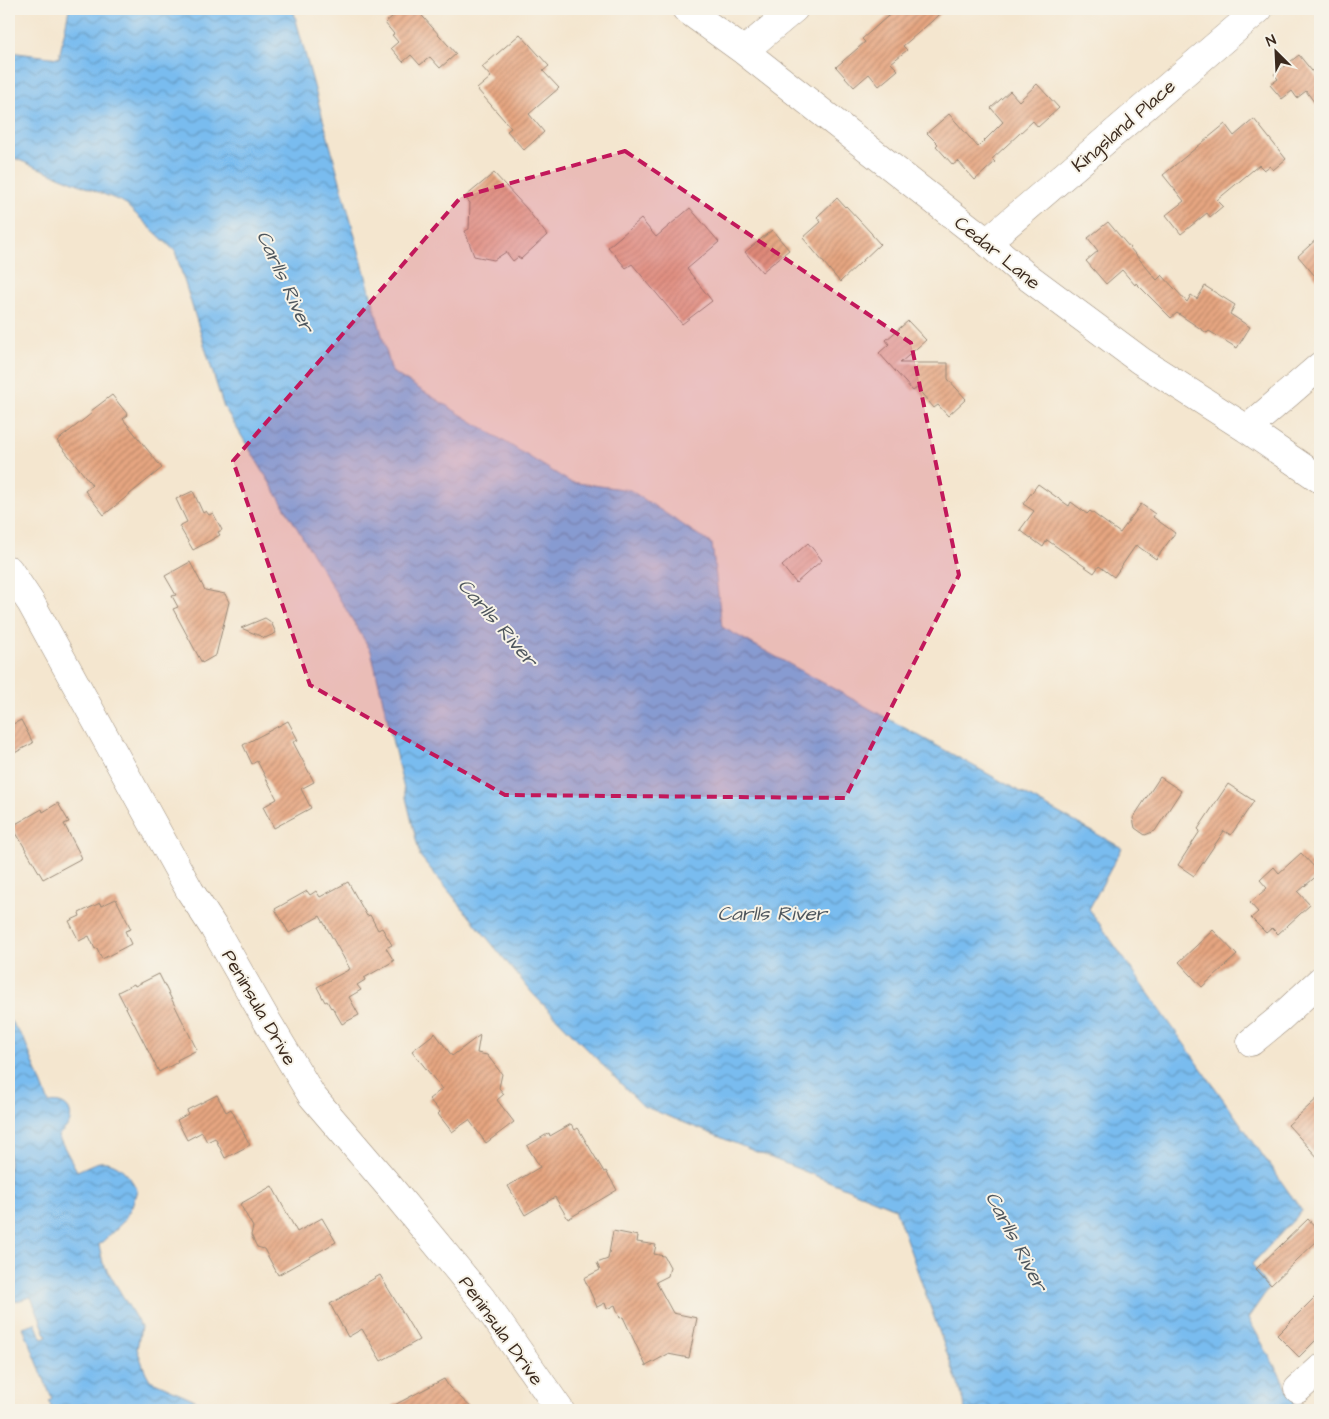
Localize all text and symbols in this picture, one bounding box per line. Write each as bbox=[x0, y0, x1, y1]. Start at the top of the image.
north arrow bbox=[1252, 28, 1302, 78]
text: N bbox=[1263, 30, 1279, 52]
street label: Kingsland Place bbox=[1066, 73, 1182, 180]
street label: Cedar Lane bbox=[948, 210, 1046, 296]
water label: Carlls River bbox=[249, 226, 322, 339]
water label: Carlls River bbox=[451, 572, 545, 675]
water label: Carlls River bbox=[717, 900, 829, 928]
street label: Peninsula Drive bbox=[215, 945, 303, 1071]
water label: Carlls River bbox=[978, 1187, 1055, 1298]
street label: Peninsula Drive bbox=[452, 1271, 550, 1391]

